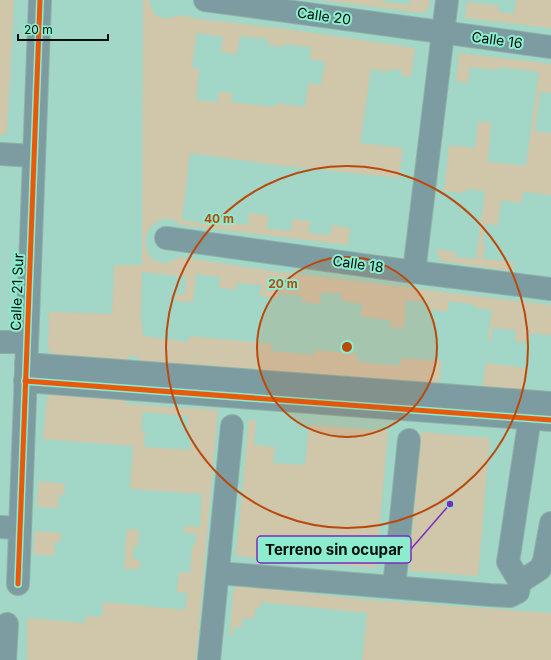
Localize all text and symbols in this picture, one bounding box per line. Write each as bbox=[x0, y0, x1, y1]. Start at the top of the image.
street label: Calle 20 bbox=[296, 3, 352, 28]
scale bar bbox=[18, 16, 108, 42]
text: 20 m bbox=[24, 22, 53, 37]
street label: Calle 16 bbox=[470, 28, 524, 51]
text: 40 m bbox=[204, 211, 234, 226]
street label: Calle 18 bbox=[331, 252, 385, 275]
street label: Calle 21 Sur bbox=[7, 253, 26, 331]
text: 20 m bbox=[268, 276, 298, 291]
centre of rings bbox=[340, 340, 354, 354]
callout: Terreno sin ocupar bbox=[257, 536, 411, 563]
text: Terreno sin ocupar bbox=[265, 540, 403, 559]

